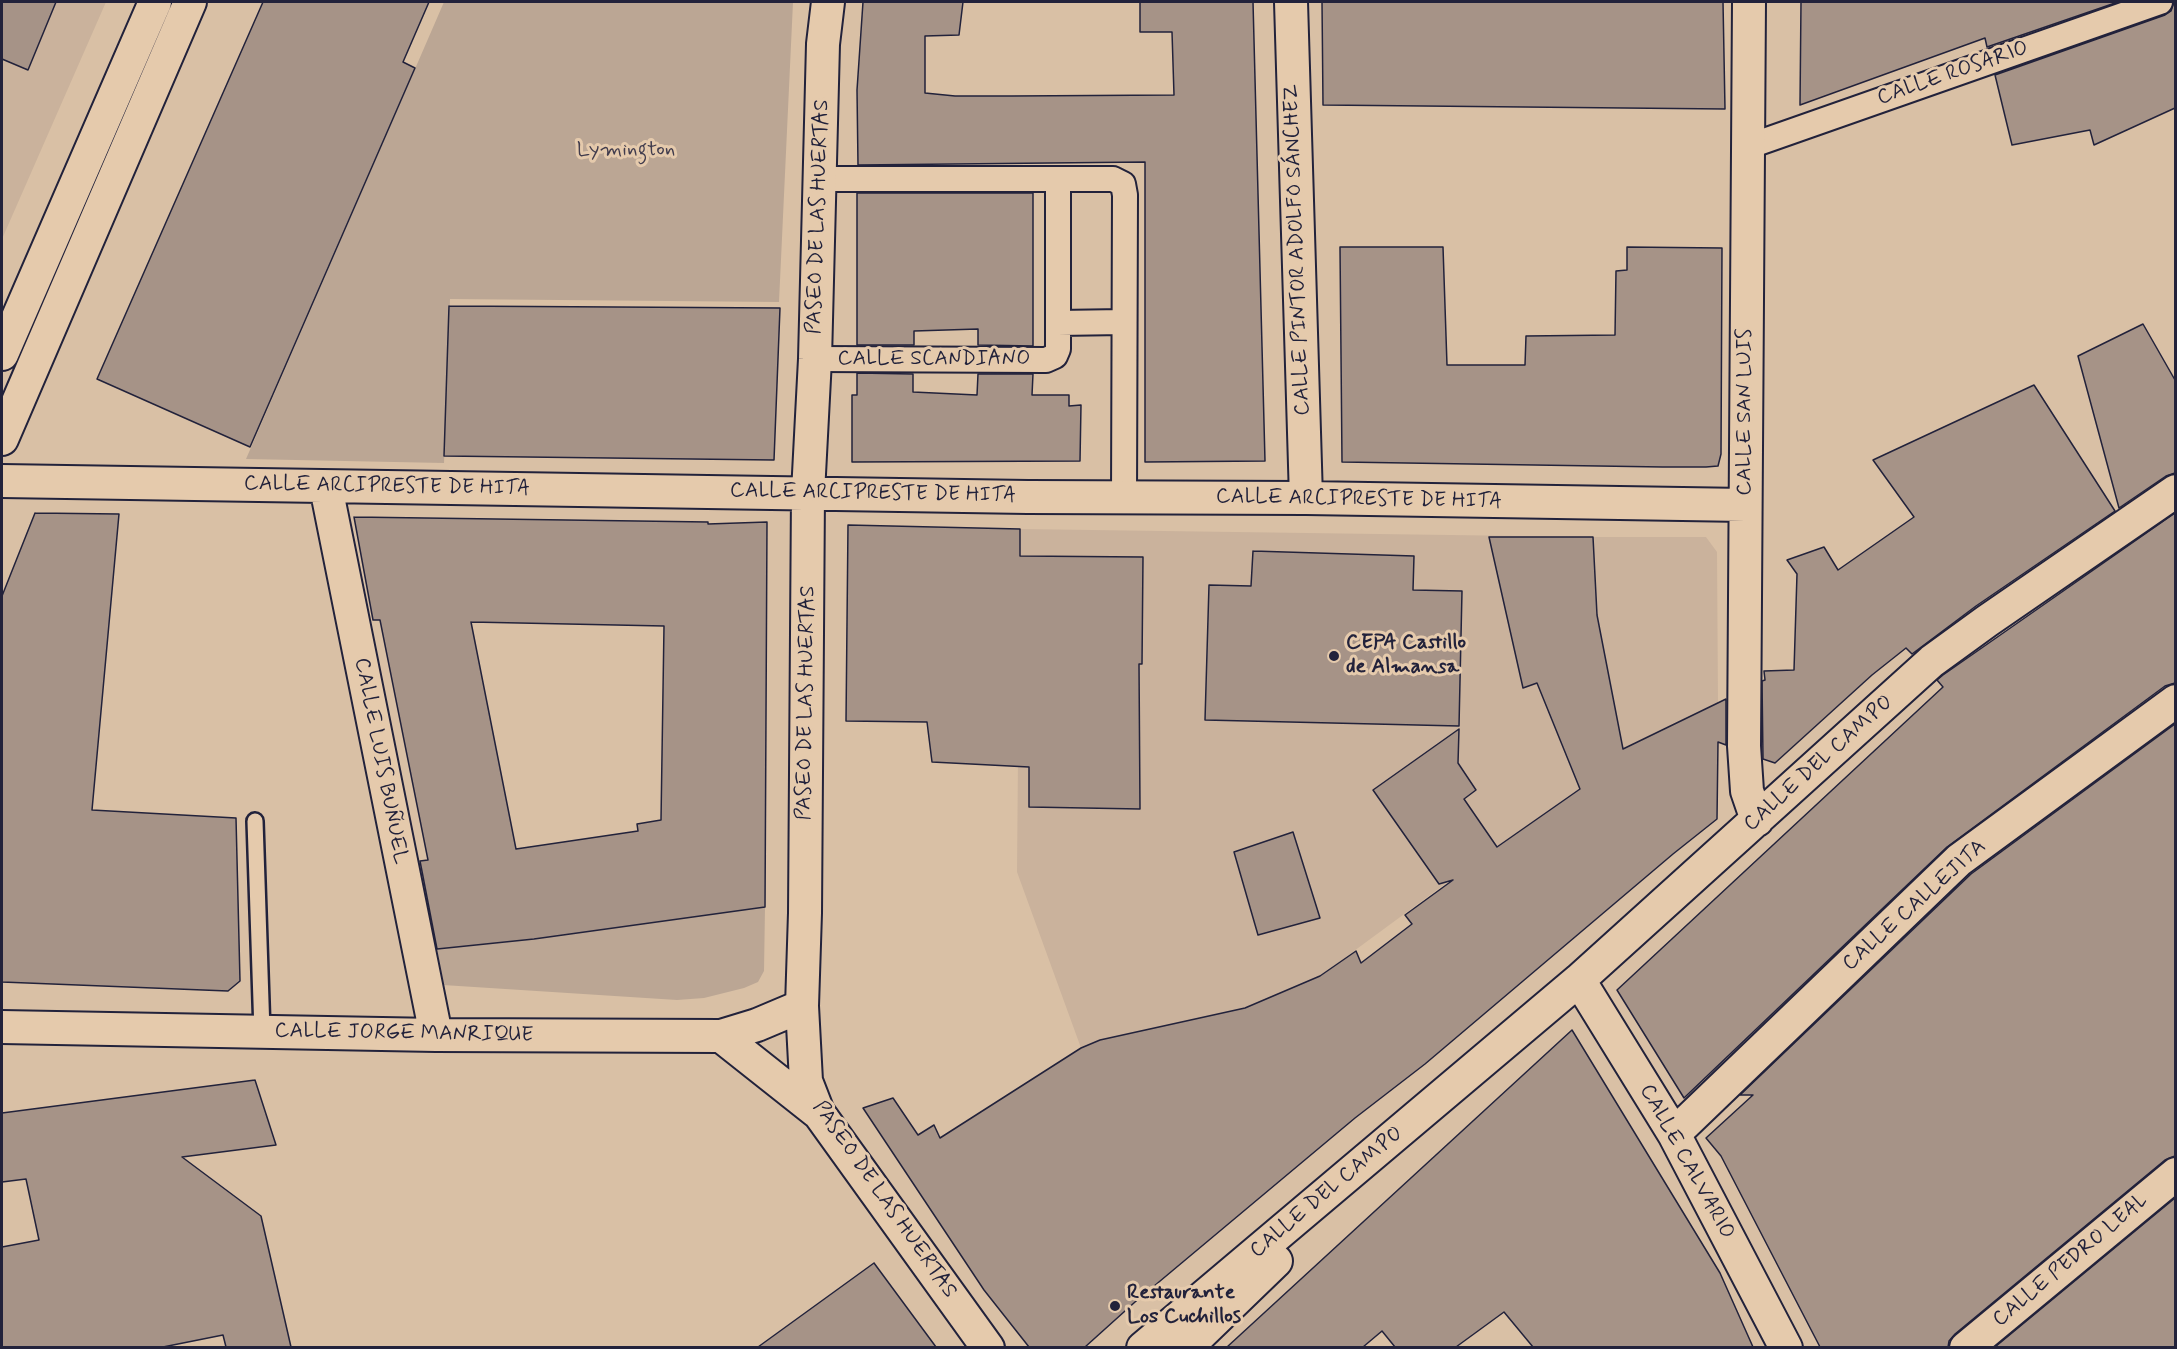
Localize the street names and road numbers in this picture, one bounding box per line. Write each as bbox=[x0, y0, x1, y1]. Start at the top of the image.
street label: CALLE ROSARIO bbox=[1874, 36, 2032, 112]
street label: CALLE PINTOR ADOLFO SÁNCHEZ bbox=[1280, 84, 1316, 416]
street label: PASEO DE LAS HUERTAS bbox=[802, 99, 836, 335]
street label: CALLE SAN LUIS bbox=[1733, 328, 1759, 496]
street label: CALLE SCANDIANO bbox=[838, 347, 1030, 373]
street label: CALLE ARCIPRESTE DE HITA bbox=[244, 472, 530, 502]
street label: CALLE ARCIPRESTE DE HITA bbox=[730, 479, 1016, 509]
street label: CALLE ARCIPRESTE DE HITA bbox=[1216, 485, 1502, 515]
street label: PASEO DE LAS HUERTAS bbox=[792, 585, 822, 821]
street label: CALLE LUIS BUÑUEL bbox=[348, 656, 412, 866]
street label: CALLE DEL CAMPO bbox=[1739, 690, 1899, 838]
street label: CALLE CALLEJITA bbox=[1838, 835, 1992, 977]
street label: CALLE JORGE MANRIQUE bbox=[274, 1019, 534, 1049]
street label: CALLE CALVARIO bbox=[1633, 1080, 1739, 1244]
street label: PASEO DE LAS HUERTAS bbox=[806, 1097, 962, 1303]
street label: CALLE DEL CAMPO bbox=[1245, 1122, 1409, 1264]
street label: CALLE PEDRO LEAL bbox=[1988, 1189, 2154, 1333]

